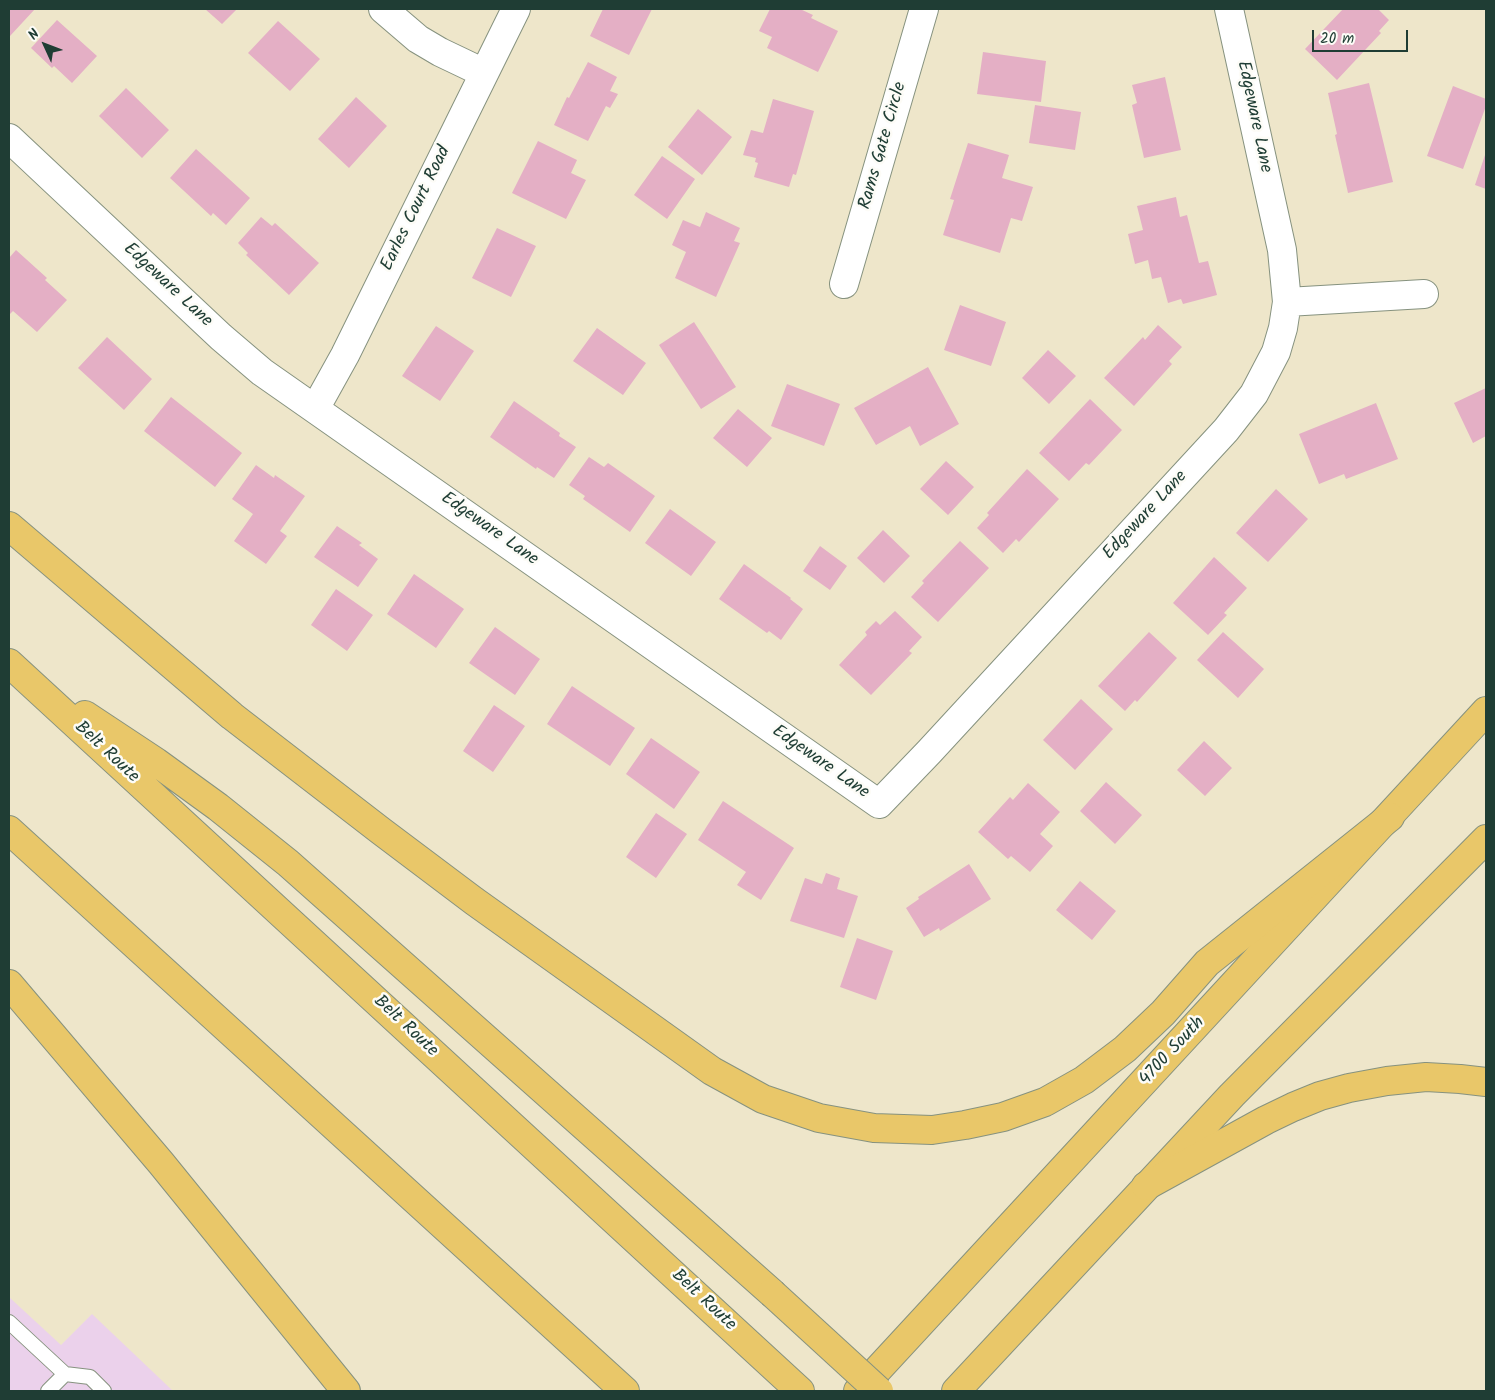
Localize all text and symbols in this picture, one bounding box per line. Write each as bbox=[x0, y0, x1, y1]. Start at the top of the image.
north arrow bbox=[20, 20, 70, 70]
scale bar bbox=[1315, 20, 1411, 52]
text: N bbox=[23, 24, 45, 46]
text: 20 m bbox=[1320, 27, 1354, 51]
street label: Edgeware Lane bbox=[1231, 59, 1275, 175]
street label: Rams Gate Circle bbox=[856, 80, 912, 212]
street label: Earles Court Road bbox=[377, 143, 457, 275]
street label: Edgeware Lane bbox=[118, 239, 216, 333]
street label: Edgeware Lane bbox=[1099, 467, 1193, 565]
street label: Edgeware Lane bbox=[436, 488, 542, 572]
street label: Belt Route bbox=[69, 718, 143, 788]
street label: Edgeware Lane bbox=[767, 721, 873, 805]
street label: Belt Route bbox=[368, 992, 442, 1062]
street label: 4700 South bbox=[1136, 1013, 1210, 1091]
street label: Belt Route bbox=[666, 1266, 740, 1336]

